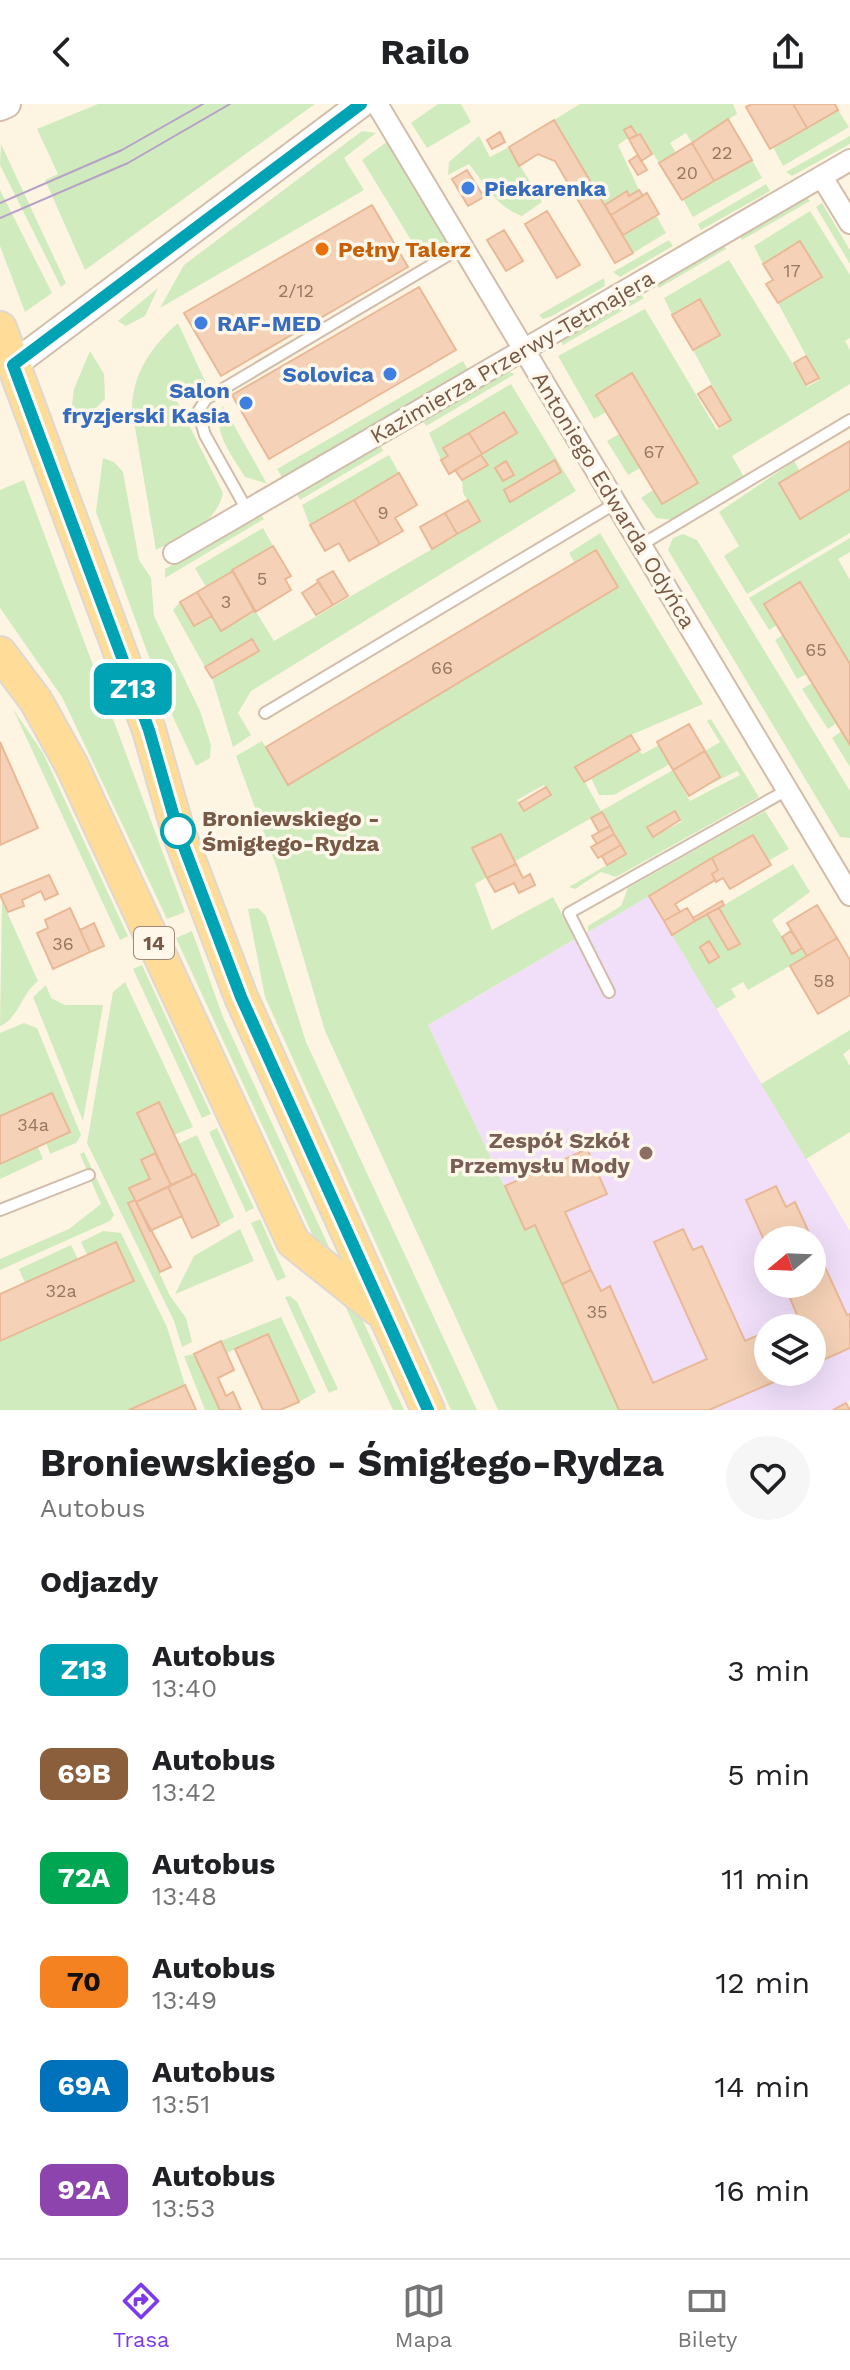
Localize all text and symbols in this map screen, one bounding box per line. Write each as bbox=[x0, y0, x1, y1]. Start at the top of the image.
icon: back bbox=[40, 30, 84, 74]
icon: share bbox=[766, 30, 810, 74]
text: Railo bbox=[380, 31, 470, 73]
house number: 22 bbox=[712, 142, 733, 163]
house number: 20 bbox=[676, 162, 698, 183]
place label: Piekarenka bbox=[484, 176, 606, 201]
marker: Piekarenka bbox=[459, 179, 477, 197]
place label: Pełny Talerz bbox=[338, 237, 471, 262]
marker: Pełny Talerz bbox=[313, 240, 331, 258]
house number: 17 bbox=[783, 260, 801, 281]
street label: Kazimierza Przerwy-Tetmajera bbox=[366, 265, 658, 449]
house number: 2/12 bbox=[278, 280, 314, 301]
place label: RAF-MED bbox=[217, 311, 321, 336]
marker: RAF-MED bbox=[192, 314, 210, 332]
place label: Solovica bbox=[283, 362, 374, 387]
marker: Solovica bbox=[381, 365, 399, 383]
street label: Antoniego Edwarda Odyńca bbox=[527, 367, 701, 633]
place label: Salon fryzjerski Kasia bbox=[62, 378, 230, 428]
marker: Salon fryzjerski Kasia bbox=[237, 394, 255, 412]
house number: 67 bbox=[644, 441, 664, 462]
house number: 9 bbox=[377, 502, 389, 523]
house number: 5 bbox=[257, 568, 267, 589]
house number: 3 bbox=[221, 591, 231, 612]
house number: 65 bbox=[805, 639, 827, 660]
house number: 66 bbox=[431, 657, 453, 678]
line badge: Z13 bbox=[87, 663, 179, 715]
text: Z13 bbox=[110, 672, 156, 705]
place label: Broniewskiego - Śmigłego-Rydza bbox=[202, 806, 380, 856]
marker: Broniewskiego - Śmigłego-Rydza bbox=[161, 814, 195, 848]
road number: 14 bbox=[134, 927, 174, 959]
house number: 36 bbox=[52, 933, 74, 954]
house number: 58 bbox=[813, 970, 835, 991]
house number: 34a bbox=[17, 1114, 49, 1135]
place label: Zespół Szkół Przemysłu Mody bbox=[450, 1128, 631, 1178]
marker: Zespół Szkół Przemysłu Mody bbox=[637, 1144, 655, 1162]
north arrow bbox=[754, 1226, 826, 1298]
map controls bbox=[754, 1226, 826, 1386]
house number: 32a bbox=[45, 1280, 77, 1301]
house number: 35 bbox=[587, 1301, 607, 1322]
button: layers bbox=[754, 1314, 826, 1386]
button: heart bbox=[726, 1436, 810, 1520]
text: Broniewskiego - Śmigłego-Rydza bbox=[40, 1441, 664, 1485]
text: Autobus bbox=[40, 1493, 146, 1523]
text: Odjazdy bbox=[40, 1564, 158, 1599]
text: Autobus bbox=[152, 1638, 275, 1673]
text: Z13 bbox=[61, 1653, 107, 1686]
text: 3 min bbox=[727, 1653, 810, 1688]
text: 13:40 bbox=[152, 1673, 217, 1703]
text: Autobus bbox=[152, 1742, 275, 1777]
text: 69B bbox=[57, 1757, 111, 1790]
text: 5 min bbox=[727, 1757, 810, 1792]
text: 13:42 bbox=[152, 1777, 216, 1807]
text: Autobus bbox=[152, 1846, 275, 1881]
text: 72A bbox=[58, 1861, 110, 1894]
text: 11 min bbox=[721, 1861, 810, 1896]
text: 13:48 bbox=[152, 1881, 217, 1911]
text: Autobus bbox=[152, 1950, 275, 1985]
text: 70 bbox=[67, 1965, 101, 1998]
text: 12 min bbox=[715, 1965, 810, 2000]
text: 13:49 bbox=[152, 1985, 217, 2015]
text: Autobus bbox=[152, 2054, 275, 2089]
text: 69A bbox=[57, 2069, 111, 2102]
text: 14 min bbox=[715, 2069, 810, 2104]
text: 13:51 bbox=[152, 2089, 210, 2119]
text: Autobus bbox=[152, 2158, 275, 2193]
text: 92A bbox=[58, 2173, 110, 2206]
text: 16 min bbox=[715, 2173, 810, 2208]
text: 13:53 bbox=[152, 2193, 215, 2223]
tab: Trasa bbox=[113, 2279, 170, 2352]
tab: Mapa bbox=[395, 2279, 452, 2352]
tab: Bilety bbox=[677, 2279, 737, 2352]

